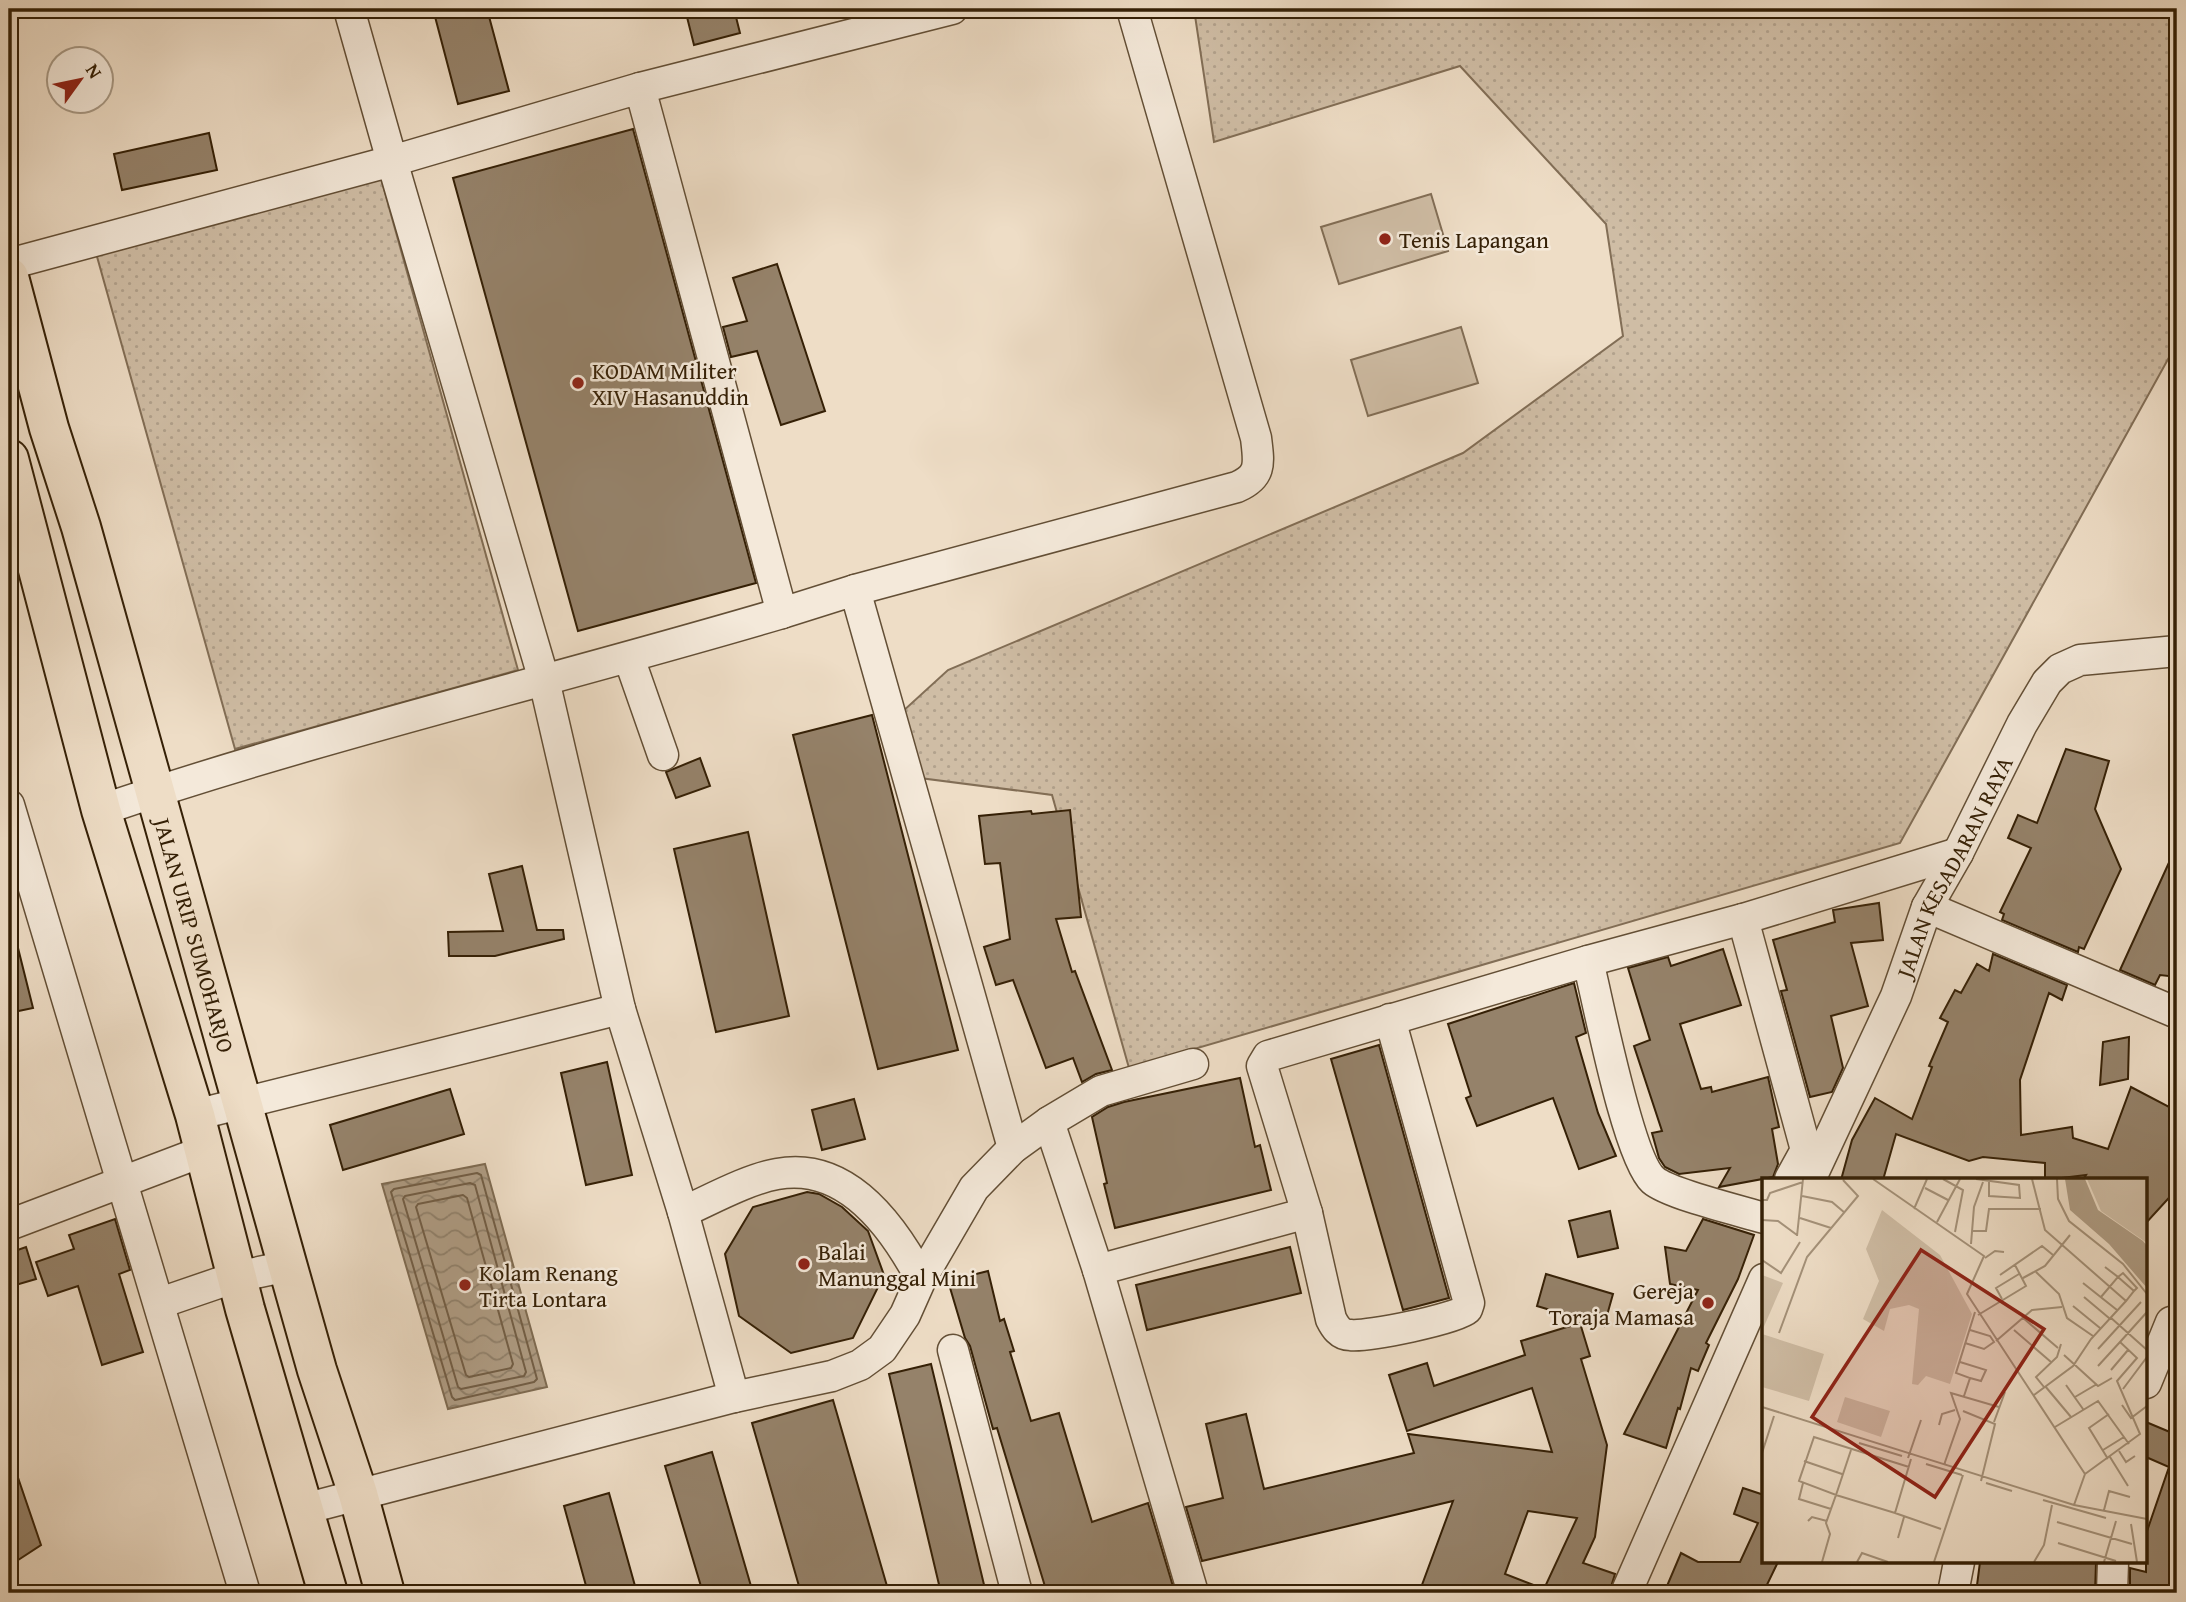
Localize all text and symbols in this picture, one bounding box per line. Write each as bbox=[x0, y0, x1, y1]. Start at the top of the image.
north arrow bbox=[46, 46, 116, 116]
text: N bbox=[79, 58, 110, 84]
place label: Tenis Lapangan bbox=[1399, 223, 1549, 256]
marker: Tenis Lapangan bbox=[1377, 231, 1393, 247]
place label: KODAM Militer XIV Hasanuddin bbox=[592, 354, 749, 413]
marker: KODAM Militer XIV Hasanuddin bbox=[570, 375, 586, 391]
street label: JALAN KESADARAN RAYA bbox=[1886, 750, 2020, 985]
street label: JALAN URIP SUMOHARJO bbox=[146, 811, 244, 1056]
inset map bbox=[1762, 1178, 2148, 1564]
place label: Balai Manunggal Mini bbox=[818, 1235, 976, 1294]
place label: Kolam Renang Tirta Lontara bbox=[479, 1256, 618, 1315]
marker: Balai Manunggal Mini bbox=[796, 1256, 812, 1272]
place label: Gereja Toraja Mamasa bbox=[1549, 1274, 1694, 1333]
marker: Kolam Renang Tirta Lontara bbox=[457, 1277, 473, 1293]
marker: Gereja Toraja Mamasa bbox=[1700, 1295, 1716, 1311]

